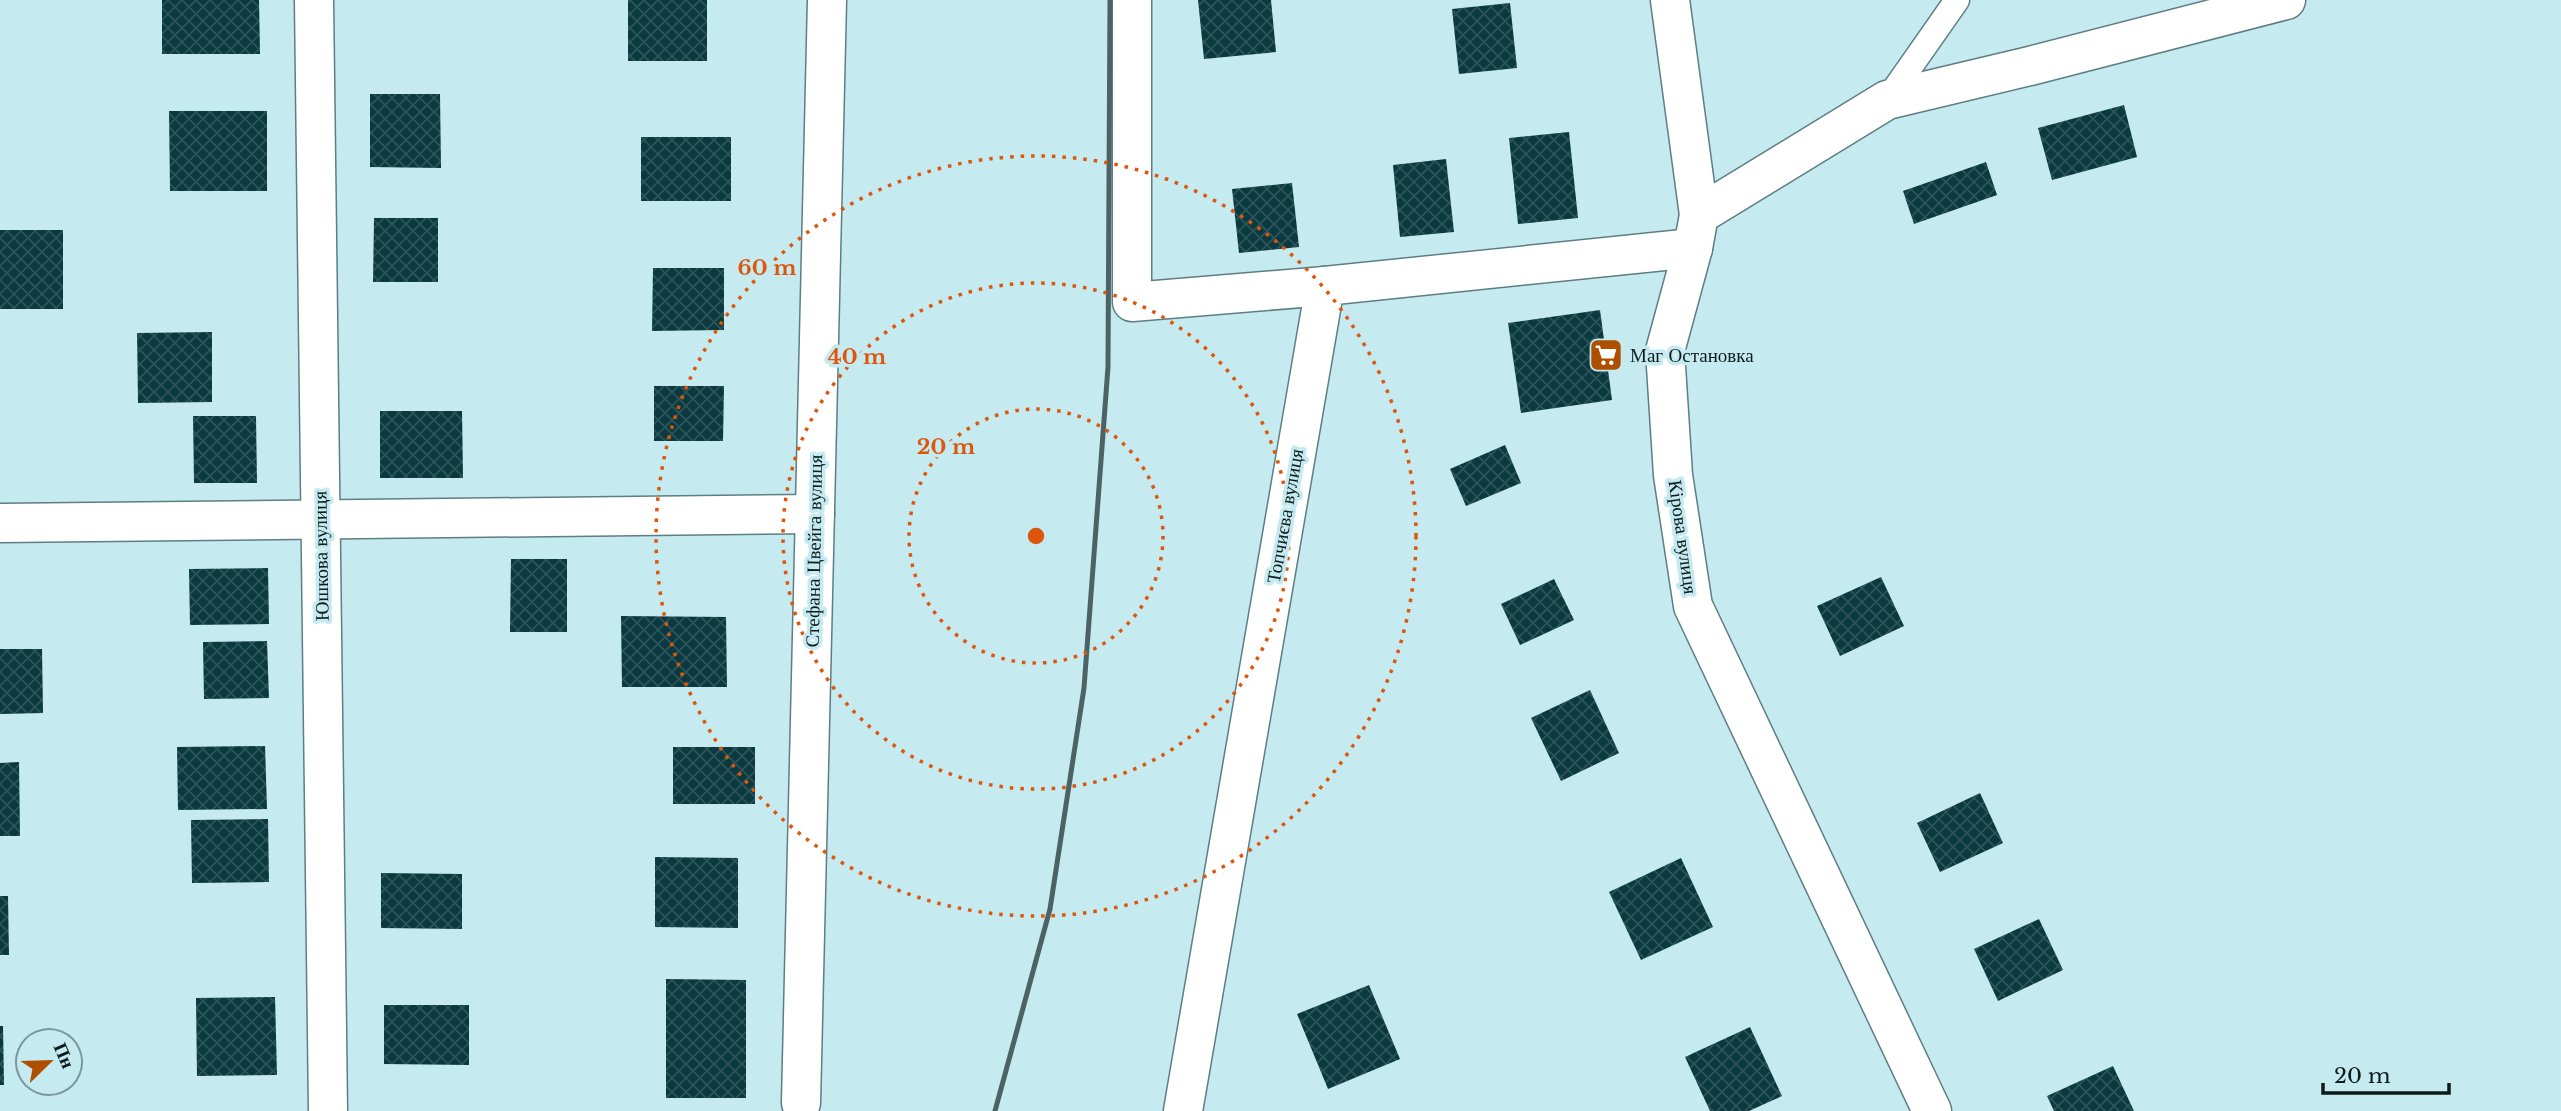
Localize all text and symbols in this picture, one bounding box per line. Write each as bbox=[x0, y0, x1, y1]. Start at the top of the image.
text: 60 m bbox=[738, 255, 796, 281]
supermarket icon: Маг Остановка bbox=[1587, 336, 1625, 374]
text: 40 m bbox=[828, 344, 886, 370]
place label: Маг Остановка bbox=[1630, 344, 1754, 367]
text: 20 m bbox=[917, 434, 975, 460]
street label: Топчиєва вулиця bbox=[1262, 447, 1308, 585]
street label: Стефана Цвейга вулиця bbox=[801, 454, 827, 647]
street label: Кірова вулиця bbox=[1664, 478, 1702, 596]
street label: Юшкова вулиця bbox=[308, 491, 334, 621]
centre of rings bbox=[1024, 524, 1048, 548]
north arrow bbox=[14, 1027, 84, 1097]
text: Пн bbox=[49, 1039, 80, 1072]
scale bar bbox=[2323, 1052, 2449, 1096]
text: 20 m bbox=[2334, 1063, 2391, 1089]

